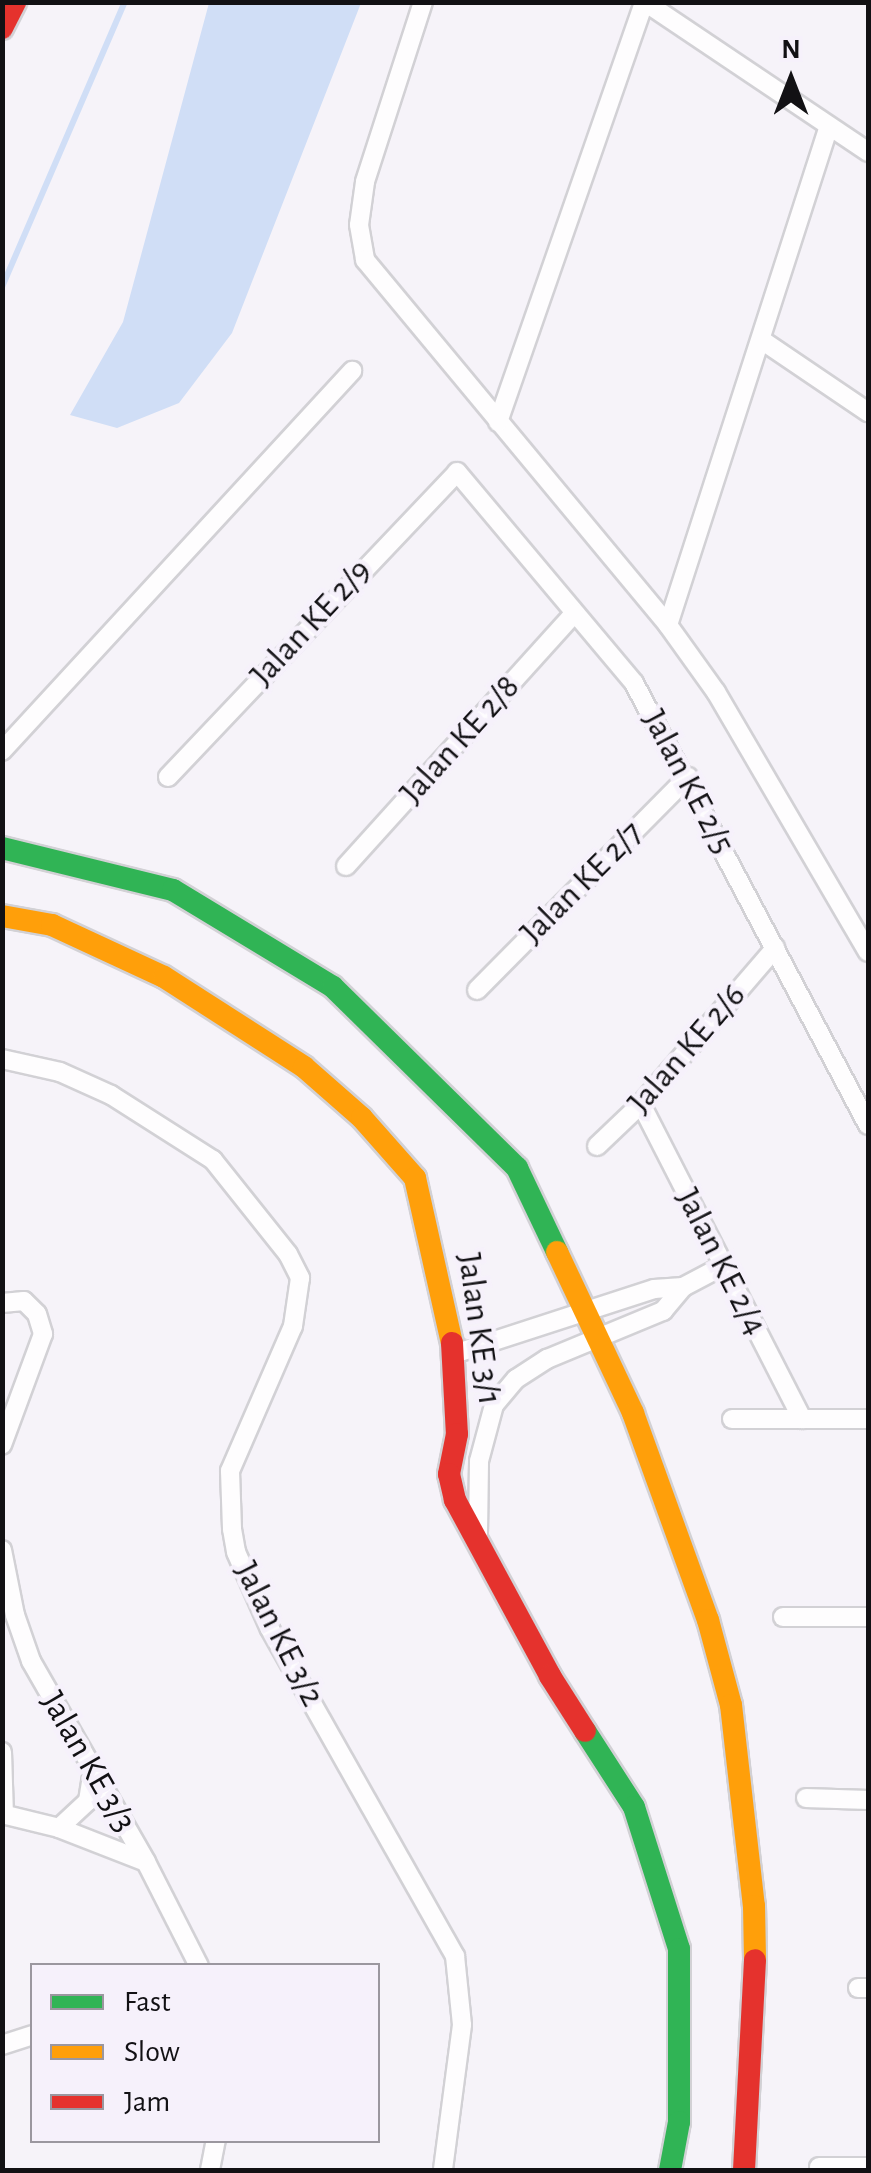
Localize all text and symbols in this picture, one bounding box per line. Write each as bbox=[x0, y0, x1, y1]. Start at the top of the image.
north arrow bbox=[741, 30, 841, 130]
text: N bbox=[781, 36, 801, 64]
street label: Jalan KE 2/9 bbox=[241, 551, 381, 695]
street label: Jalan KE 2/8 bbox=[391, 667, 529, 813]
street label: Jalan KE 2/5 bbox=[633, 703, 743, 861]
street label: Jalan KE 2/7 bbox=[512, 813, 652, 953]
street label: Jalan KE 2/6 bbox=[619, 975, 755, 1123]
street label: Jalan KE 2/4 bbox=[666, 1182, 776, 1342]
street label: Jalan KE 3/1 bbox=[448, 1250, 510, 1408]
street label: Jalan KE 3/2 bbox=[225, 1555, 333, 1713]
street label: Jalan KE 3/3 bbox=[31, 1684, 145, 1840]
legend bbox=[30, 1963, 380, 2143]
text: Fast bbox=[124, 1987, 171, 2017]
text: Slow bbox=[124, 2037, 180, 2067]
text: Jam bbox=[124, 2087, 170, 2117]

